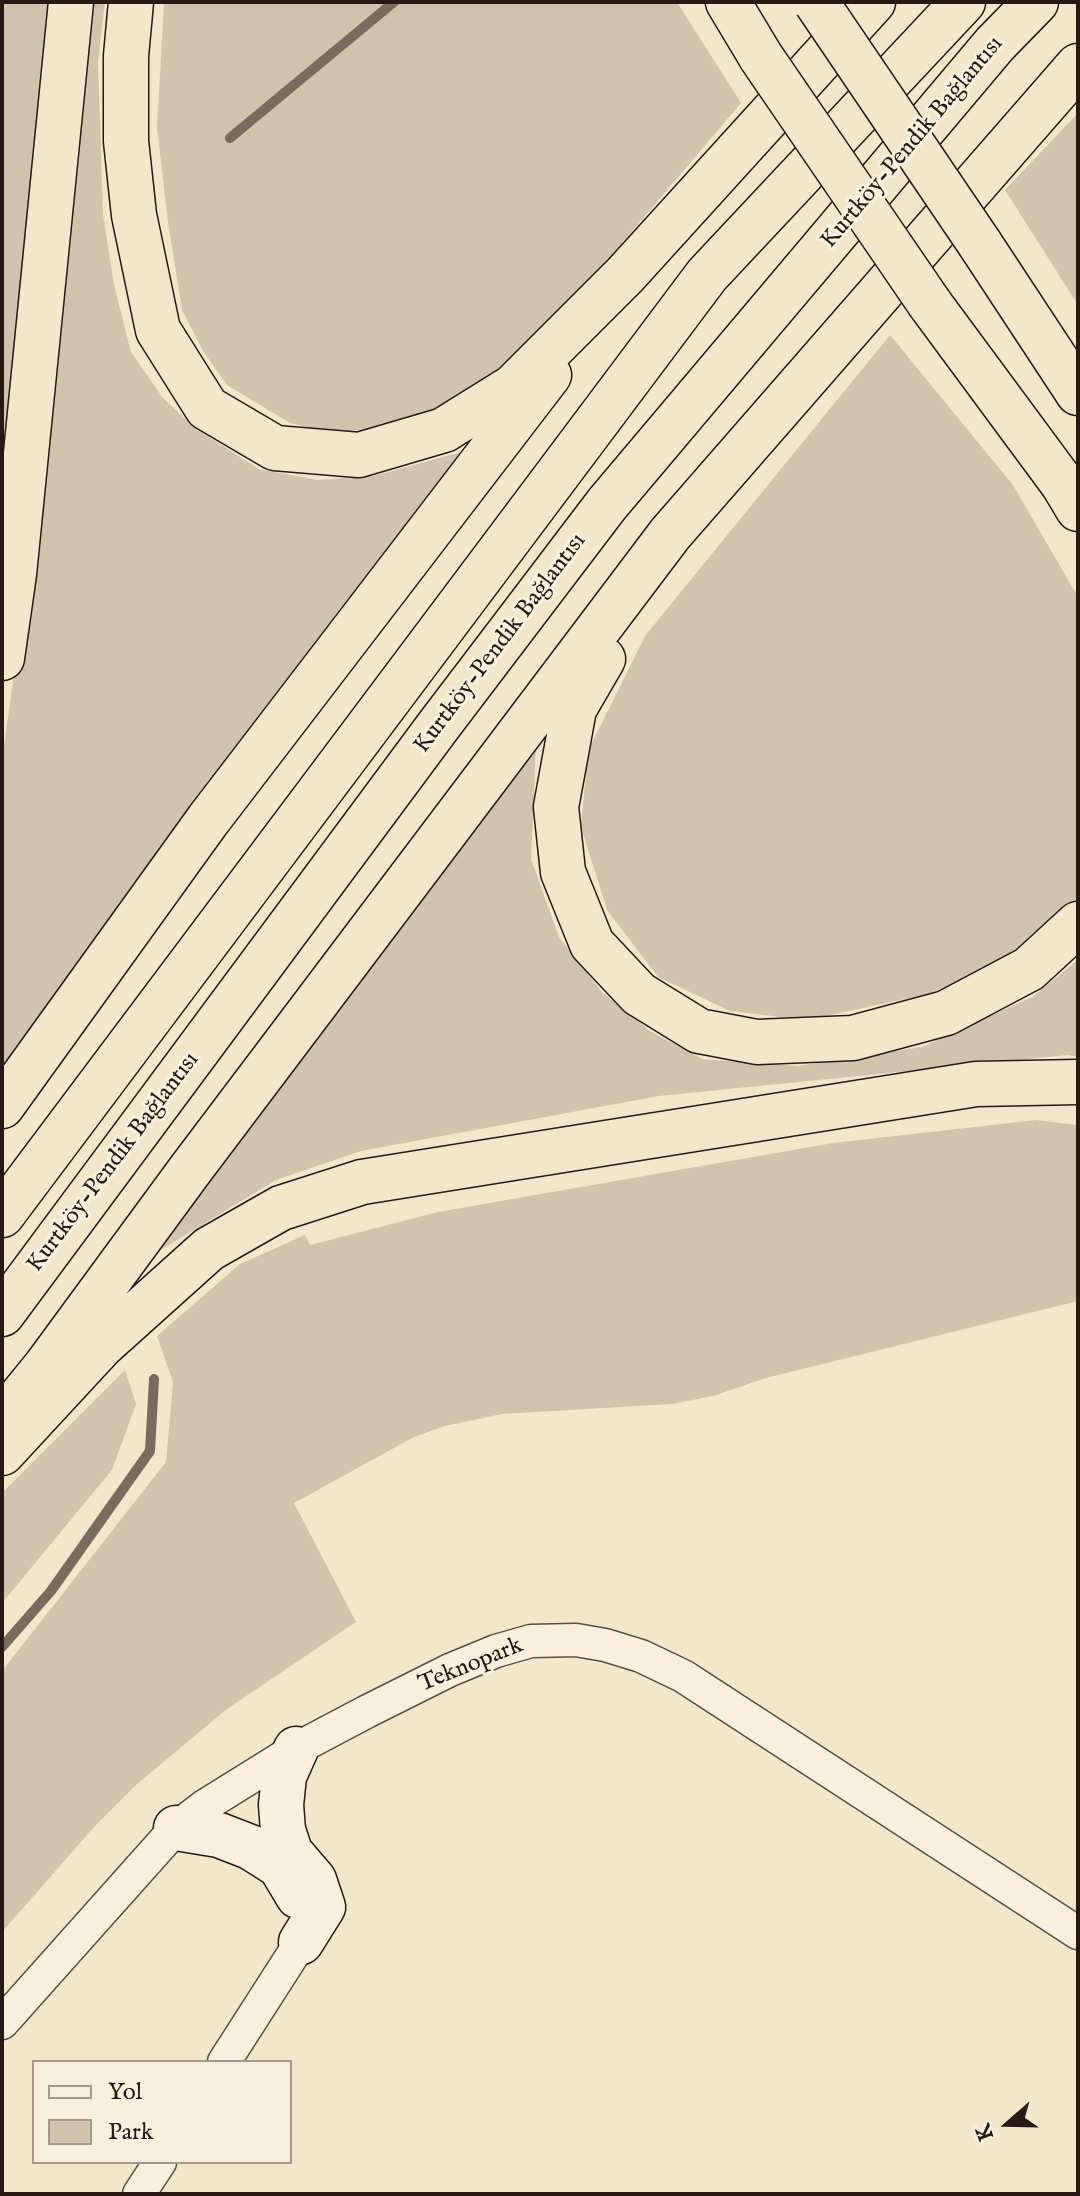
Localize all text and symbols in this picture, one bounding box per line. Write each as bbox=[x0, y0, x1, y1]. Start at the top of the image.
street label: Kurtköy-Pendik Bağlantısı bbox=[816, 31, 1010, 255]
street label: Kurtköy-Pendik Bağlantısı bbox=[409, 528, 593, 760]
street label: Kurtköy-Pendik Bağlantısı bbox=[22, 1047, 206, 1279]
street label: Teknopark bbox=[415, 1632, 527, 1700]
legend bbox=[32, 2060, 292, 2164]
text: Yol bbox=[108, 2077, 142, 2108]
north arrow bbox=[968, 2084, 1048, 2164]
text: Park bbox=[108, 2117, 154, 2148]
text: K bbox=[970, 2120, 1001, 2144]

